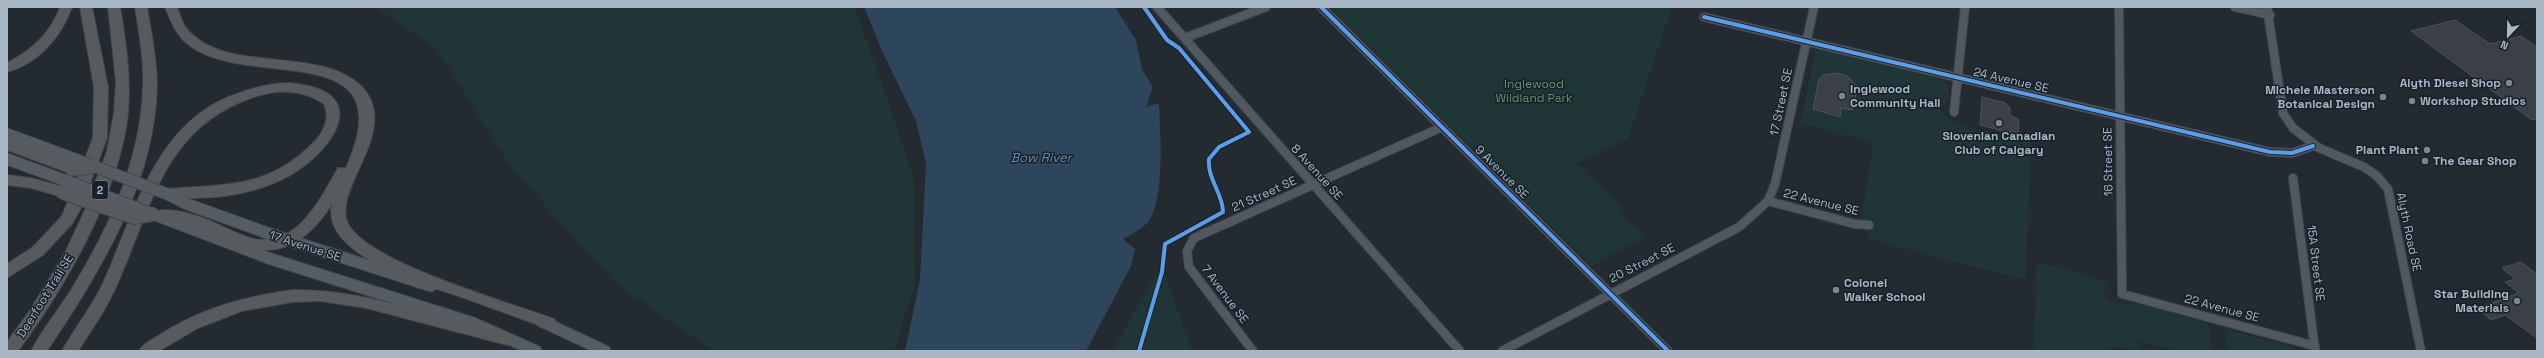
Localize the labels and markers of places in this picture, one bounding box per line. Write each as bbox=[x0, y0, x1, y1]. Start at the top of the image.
place label: Alyth Diesel Shop bbox=[2400, 75, 2501, 91]
marker: Alyth Diesel Shop bbox=[2504, 78, 2514, 88]
place label: Inglewood Community Hall bbox=[1850, 81, 1941, 111]
place label: Michele Masterson Botanical Design bbox=[2265, 82, 2375, 112]
marker: Inglewood Community Hall bbox=[1837, 91, 1847, 101]
marker: Michele Masterson Botanical Design bbox=[2378, 92, 2388, 102]
place label: Workshop Studios bbox=[2420, 93, 2526, 109]
marker: Workshop Studios bbox=[2407, 96, 2417, 106]
marker: Slovenian Canadian Club of Calgary bbox=[1994, 118, 2004, 128]
place label: Slovenian Canadian Club of Calgary bbox=[1943, 128, 2055, 158]
place label: Plant Plant bbox=[2356, 142, 2419, 158]
marker: Plant Plant bbox=[2422, 145, 2432, 155]
place label: The Gear Shop bbox=[2433, 153, 2517, 169]
marker: The Gear Shop bbox=[2420, 156, 2430, 166]
place label: Colonel Walker School bbox=[1844, 275, 1926, 305]
marker: Colonel Walker School bbox=[1831, 285, 1841, 295]
place label: Star Building Materials bbox=[2434, 286, 2509, 316]
marker: Star Building Materials bbox=[2512, 296, 2522, 306]

